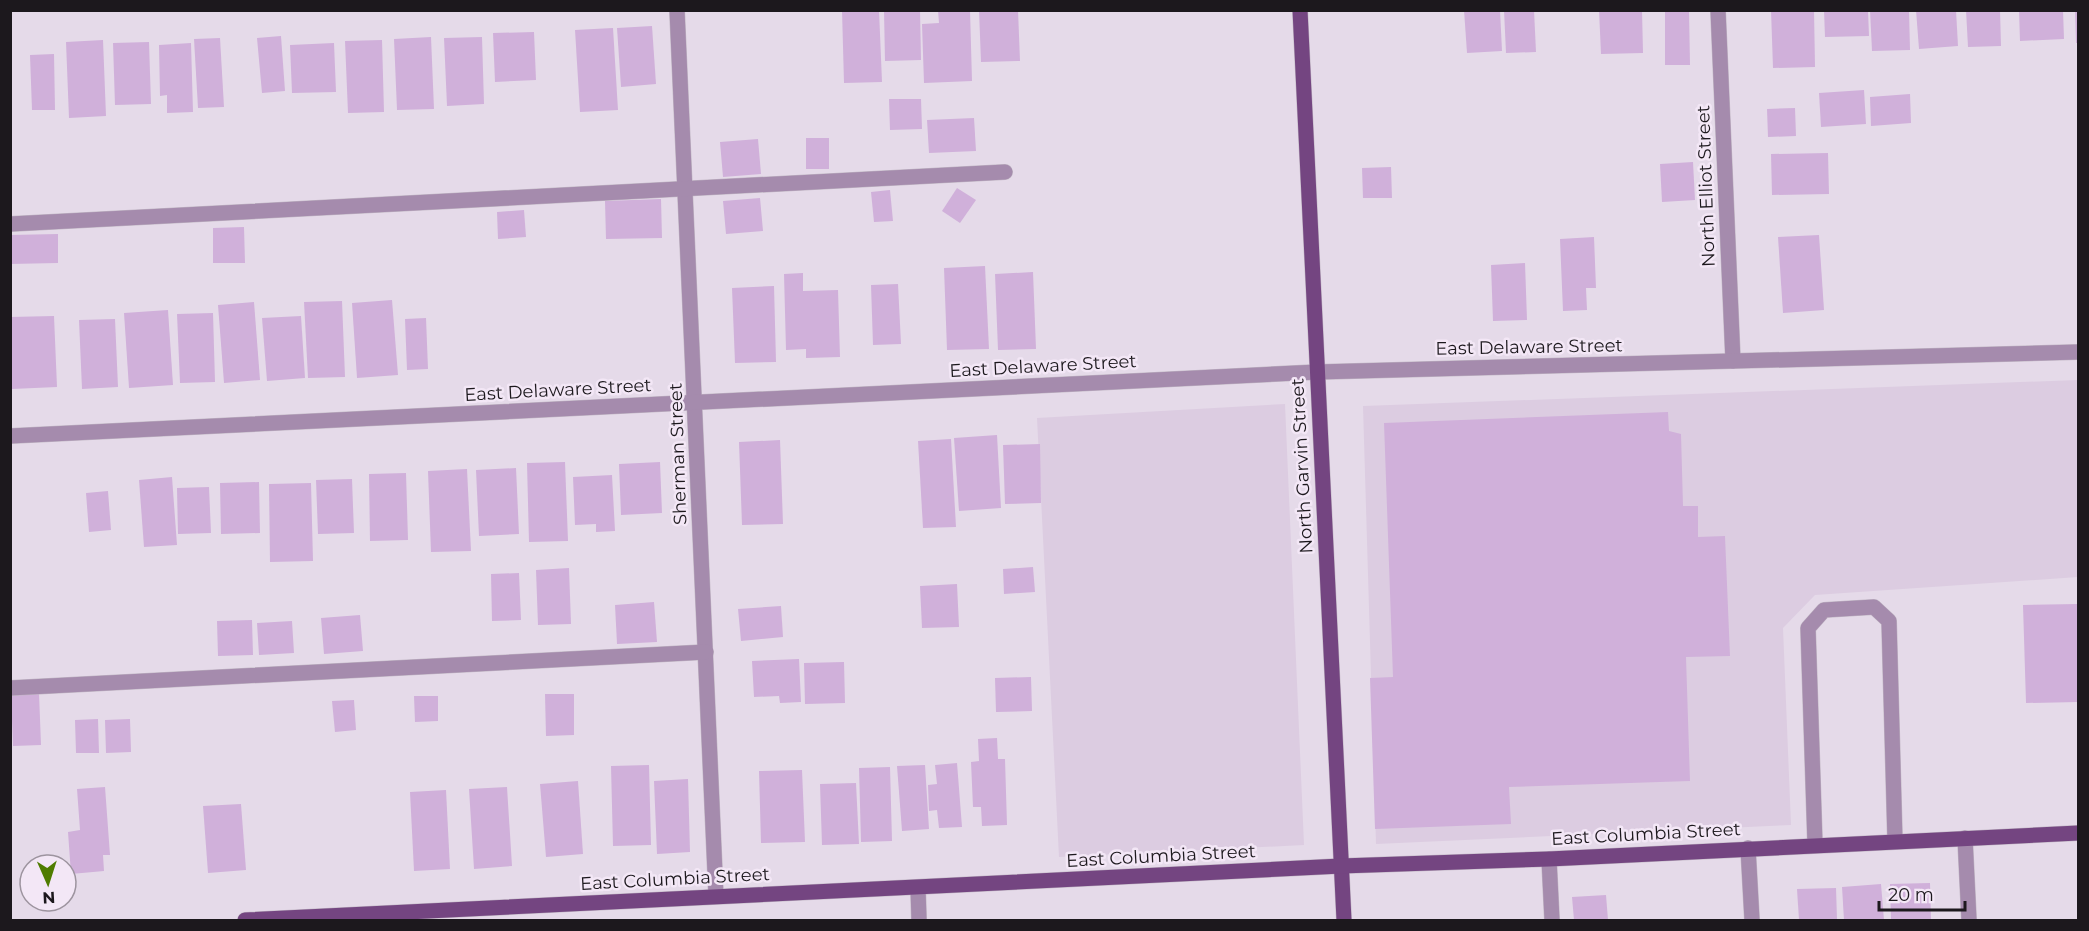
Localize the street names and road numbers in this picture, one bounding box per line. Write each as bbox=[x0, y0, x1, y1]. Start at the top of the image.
street label: North Elliot Street bbox=[1692, 105, 1720, 267]
street label: East Delaware Street bbox=[1435, 334, 1623, 360]
street label: East Delaware Street bbox=[949, 350, 1137, 382]
street label: East Delaware Street bbox=[464, 374, 652, 406]
street label: North Garvin Street bbox=[1286, 378, 1318, 554]
street label: Sherman Street bbox=[665, 383, 691, 525]
street label: East Columbia Street bbox=[1551, 818, 1741, 850]
street label: East Columbia Street bbox=[1066, 840, 1256, 872]
street label: East Columbia Street bbox=[580, 863, 770, 895]

